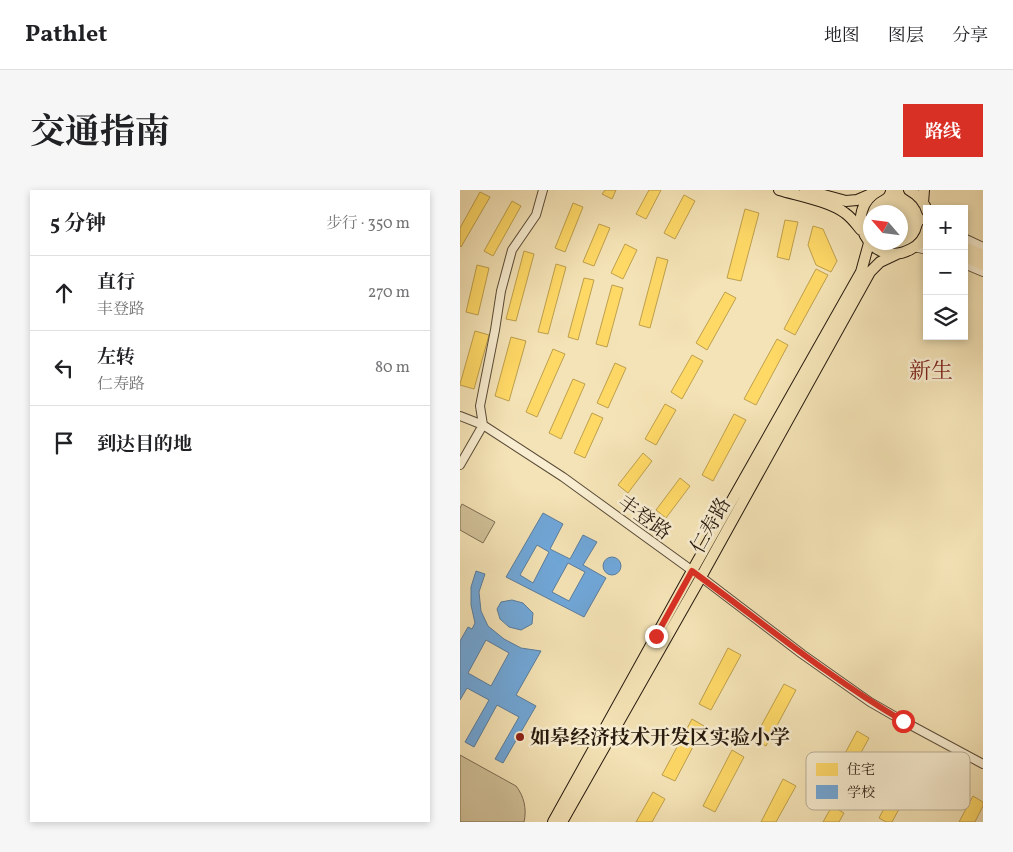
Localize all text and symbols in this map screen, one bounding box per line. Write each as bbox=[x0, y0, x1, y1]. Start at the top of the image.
text: Pathlet bbox=[25, 18, 107, 52]
text: 地图 bbox=[824, 24, 860, 49]
text: 图层 bbox=[888, 24, 924, 49]
text: 分享 bbox=[952, 24, 988, 49]
button: 路线 bbox=[903, 104, 983, 157]
text: 交通指南 bbox=[30, 110, 170, 158]
north arrow bbox=[863, 205, 908, 250]
map controls bbox=[923, 205, 968, 340]
button: + bbox=[923, 205, 968, 250]
text: 5 分钟 bbox=[50, 210, 106, 239]
text: 步行 · 350 m bbox=[326, 213, 410, 235]
button: − bbox=[923, 250, 968, 295]
text: 直行 bbox=[97, 270, 135, 296]
icon: ahead bbox=[50, 279, 78, 307]
text: 270 m bbox=[368, 282, 410, 304]
button: layers bbox=[923, 295, 968, 340]
text: 丰登路 bbox=[97, 299, 145, 321]
text: 左转 bbox=[97, 345, 135, 371]
icon: left bbox=[50, 354, 78, 382]
text: 80 m bbox=[375, 357, 410, 379]
district label: 新生 bbox=[909, 357, 953, 388]
text: 仁寿路 bbox=[97, 374, 145, 396]
icon: arrive bbox=[50, 429, 78, 457]
text: 到达目的地 bbox=[97, 432, 192, 458]
street label: 丰登路 bbox=[611, 490, 676, 548]
street label: 仁寿路 bbox=[685, 493, 739, 559]
route end bbox=[645, 625, 668, 648]
route start bbox=[892, 710, 915, 733]
place label: 如皋经济技术开发区实验小学 bbox=[530, 725, 790, 753]
marker: 如皋经济技术开发区实验小学 bbox=[514, 731, 526, 743]
legend bbox=[806, 752, 970, 810]
text: 住宅 bbox=[847, 761, 875, 780]
text: 学校 bbox=[847, 784, 875, 803]

